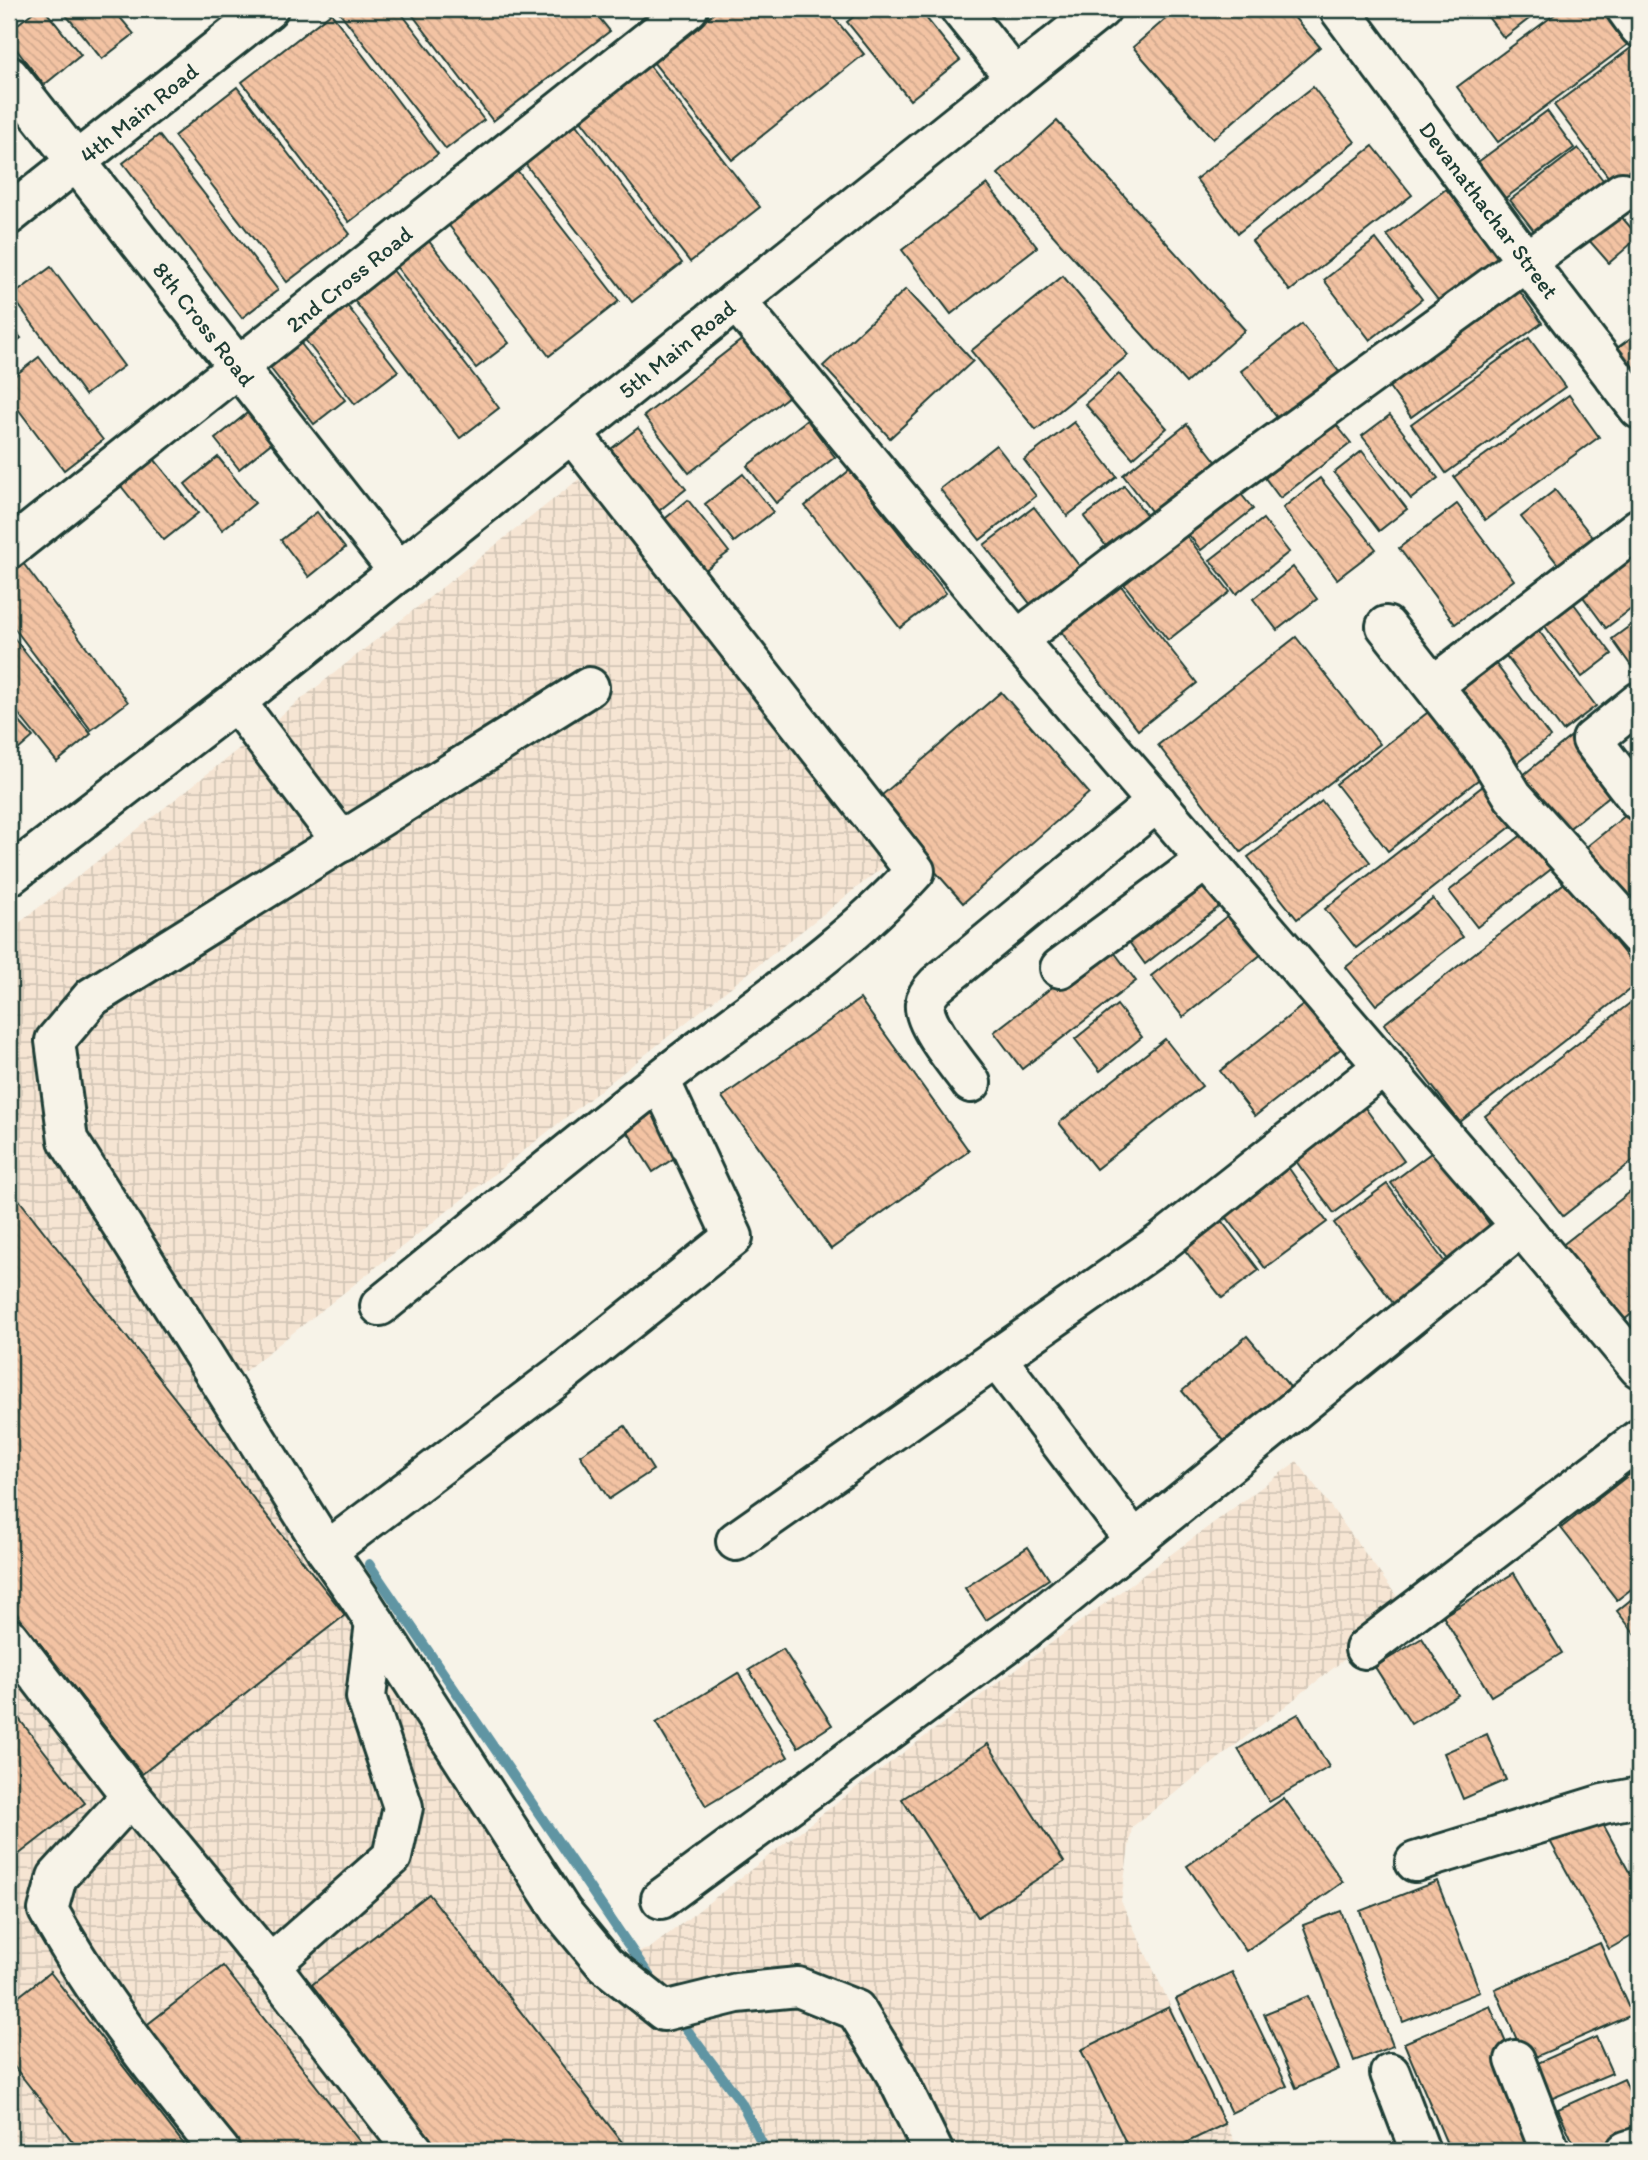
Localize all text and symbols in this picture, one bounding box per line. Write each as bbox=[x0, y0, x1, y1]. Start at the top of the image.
street label: 4th Main Road bbox=[74, 57, 204, 169]
street label: Devanathachar Street bbox=[1413, 116, 1565, 304]
street label: 2nd Cross Road bbox=[280, 219, 418, 338]
street label: 8th Cross Road bbox=[147, 256, 261, 392]
street label: 5th Main Road bbox=[613, 293, 741, 405]

